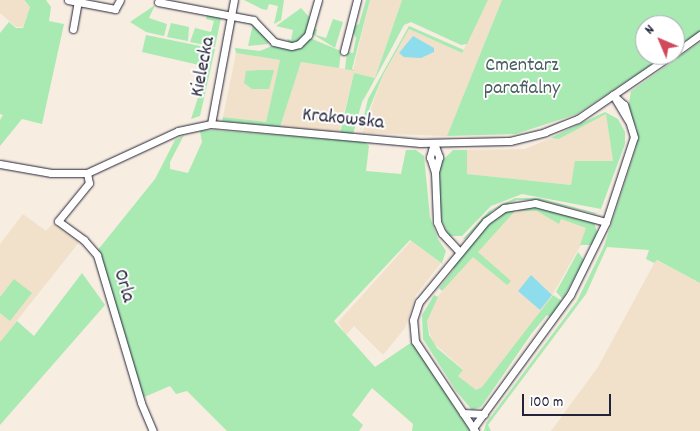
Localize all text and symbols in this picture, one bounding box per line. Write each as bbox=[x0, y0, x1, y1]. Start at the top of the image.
north arrow bbox=[635, 15, 685, 65]
text: N bbox=[641, 21, 660, 40]
street label: Kielecka bbox=[186, 35, 222, 99]
park label: Cmentarz parafialny bbox=[484, 55, 560, 102]
street label: Krakowska bbox=[301, 104, 385, 136]
street label: Orla bbox=[107, 267, 139, 305]
scale bar bbox=[525, 384, 614, 416]
text: 100 m bbox=[530, 392, 563, 414]

